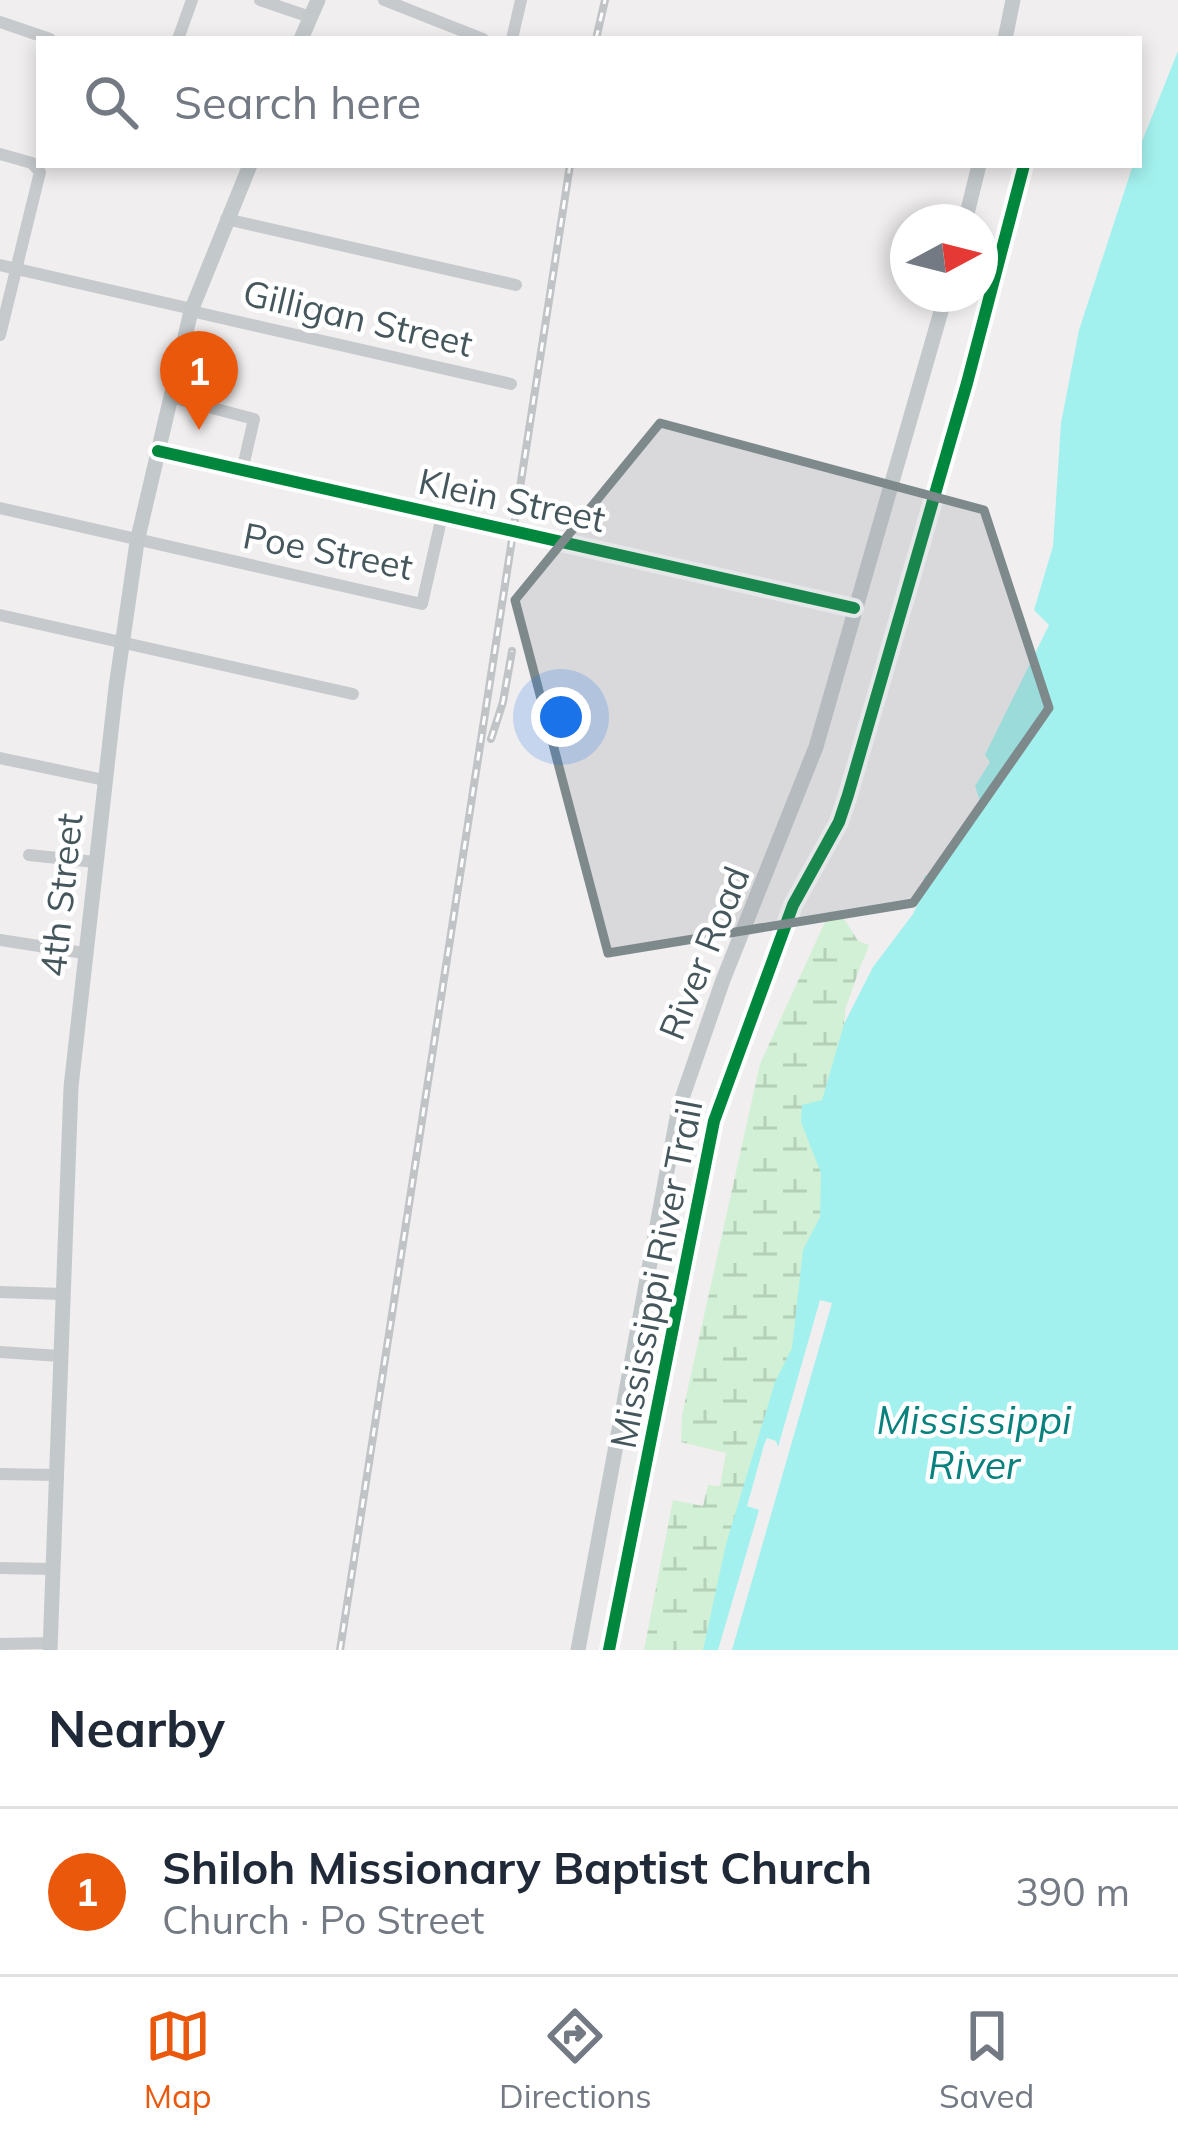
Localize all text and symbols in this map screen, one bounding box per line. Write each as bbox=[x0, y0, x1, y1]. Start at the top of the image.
search box bbox=[36, 36, 1142, 168]
icon: search bbox=[78, 69, 144, 135]
text: Search here bbox=[174, 74, 421, 130]
north arrow bbox=[890, 204, 998, 312]
street label: Gilligan Street bbox=[239, 269, 477, 366]
pin: 1 bbox=[160, 331, 238, 430]
street label: Klein Street bbox=[415, 458, 610, 541]
street label: Poe Street bbox=[240, 512, 417, 589]
your location bbox=[531, 687, 591, 747]
street label: 4th Street bbox=[30, 811, 91, 979]
street label: River Road bbox=[648, 860, 759, 1046]
street label: Mississippi River Trail bbox=[600, 1096, 711, 1452]
water label: Mississippi River bbox=[877, 1395, 1072, 1489]
text: Nearby bbox=[48, 1696, 225, 1760]
text: Shiloh Missionary Baptist Church bbox=[162, 1839, 872, 1895]
text: 1 bbox=[75, 1867, 99, 1916]
text: 390 m bbox=[1015, 1867, 1130, 1916]
text: Church · Po Street bbox=[162, 1895, 484, 1944]
tab: Map bbox=[144, 2003, 212, 2116]
tab: Directions bbox=[499, 2003, 652, 2116]
tab: Saved bbox=[939, 2003, 1034, 2116]

